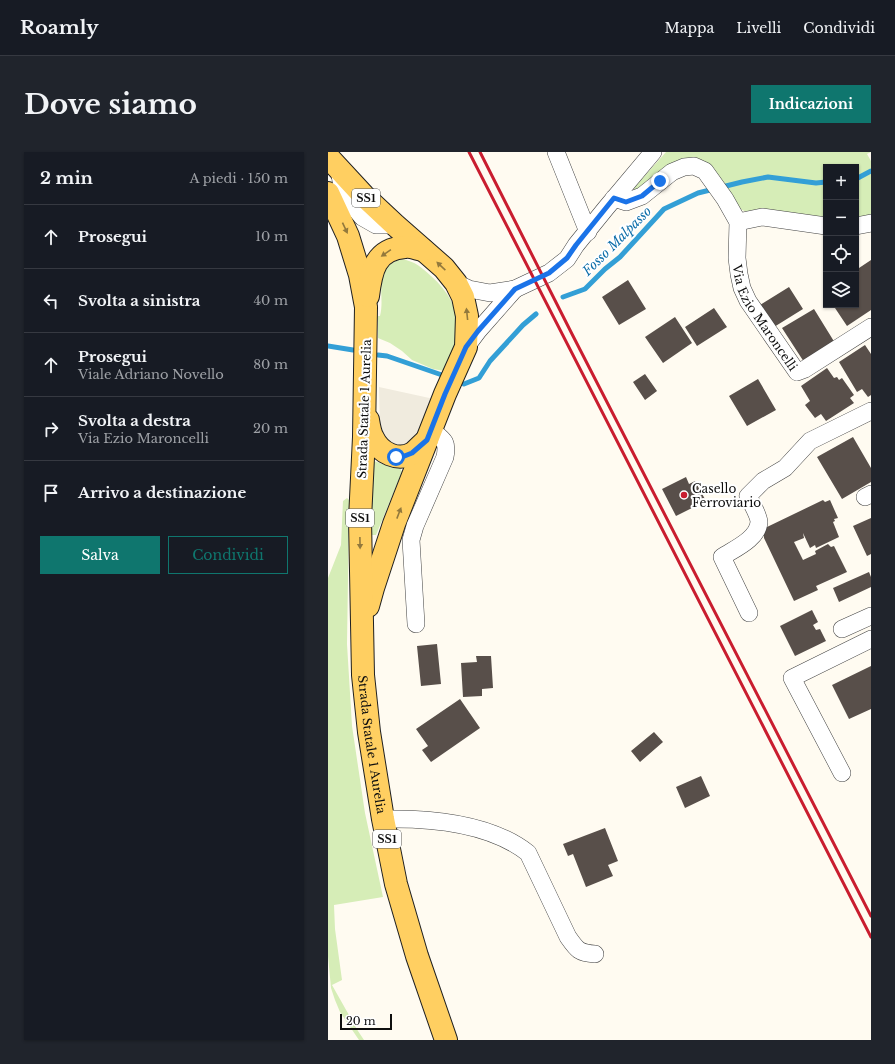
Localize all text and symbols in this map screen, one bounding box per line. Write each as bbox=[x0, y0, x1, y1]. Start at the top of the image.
text: Roamly bbox=[20, 16, 99, 39]
text: Mappa bbox=[664, 19, 714, 37]
text: Livelli bbox=[736, 19, 781, 37]
text: Condividi bbox=[803, 19, 875, 37]
button: Indicazioni bbox=[751, 85, 871, 123]
text: Dove siamo bbox=[24, 87, 197, 122]
map controls bbox=[823, 164, 859, 308]
button: + bbox=[823, 164, 859, 200]
text: 2 min bbox=[40, 168, 93, 189]
text: A piedi · 150 m bbox=[190, 170, 288, 187]
route end bbox=[651, 172, 669, 190]
road number: SS1 bbox=[352, 189, 380, 207]
button: − bbox=[823, 200, 859, 236]
water label: Fosso Malpasso bbox=[578, 203, 655, 280]
one-way arrow bbox=[342, 223, 348, 234]
icon: ahead bbox=[40, 226, 62, 248]
text: Prosegui bbox=[78, 227, 147, 246]
text: 10 m bbox=[255, 228, 288, 245]
button: locate bbox=[823, 236, 859, 272]
one-way arrow bbox=[381, 249, 392, 257]
one-way arrow bbox=[436, 261, 446, 270]
street label: Via Ezio Maroncelli bbox=[730, 262, 801, 373]
button: layers bbox=[823, 272, 859, 308]
icon: left bbox=[40, 290, 62, 312]
text: Svolta a sinistra bbox=[78, 291, 200, 310]
text: 40 m bbox=[253, 292, 288, 309]
one-way arrow bbox=[463, 308, 470, 320]
street label: Strada Statale 1 Aurelia bbox=[354, 339, 374, 479]
text: Prosegui bbox=[78, 347, 147, 366]
icon: ahead bbox=[40, 354, 62, 376]
text: 80 m bbox=[253, 356, 288, 373]
text: Viale Adriano Novello bbox=[78, 366, 224, 383]
text: Svolta a destra bbox=[78, 411, 191, 430]
icon: right bbox=[40, 418, 62, 440]
text: 20 m bbox=[253, 420, 288, 437]
text: Via Ezio Maroncelli bbox=[78, 430, 209, 447]
route start bbox=[387, 448, 405, 466]
place label: Casello Ferroviario bbox=[692, 481, 761, 510]
icon: arrive bbox=[40, 482, 62, 504]
text: Arrivo a destinazione bbox=[78, 483, 246, 502]
marker: Casello Ferroviario bbox=[679, 490, 689, 500]
one-way arrow bbox=[396, 507, 402, 519]
road number: SS1 bbox=[346, 509, 374, 527]
button: Salva bbox=[40, 536, 160, 574]
button: Condividi bbox=[168, 536, 288, 574]
one-way arrow bbox=[357, 537, 364, 549]
street label: Strada Statale 1 Aurelia bbox=[356, 674, 390, 815]
road number: SS1 bbox=[373, 830, 401, 848]
scale bar bbox=[340, 1012, 392, 1031]
text: 20 m bbox=[346, 1014, 376, 1028]

